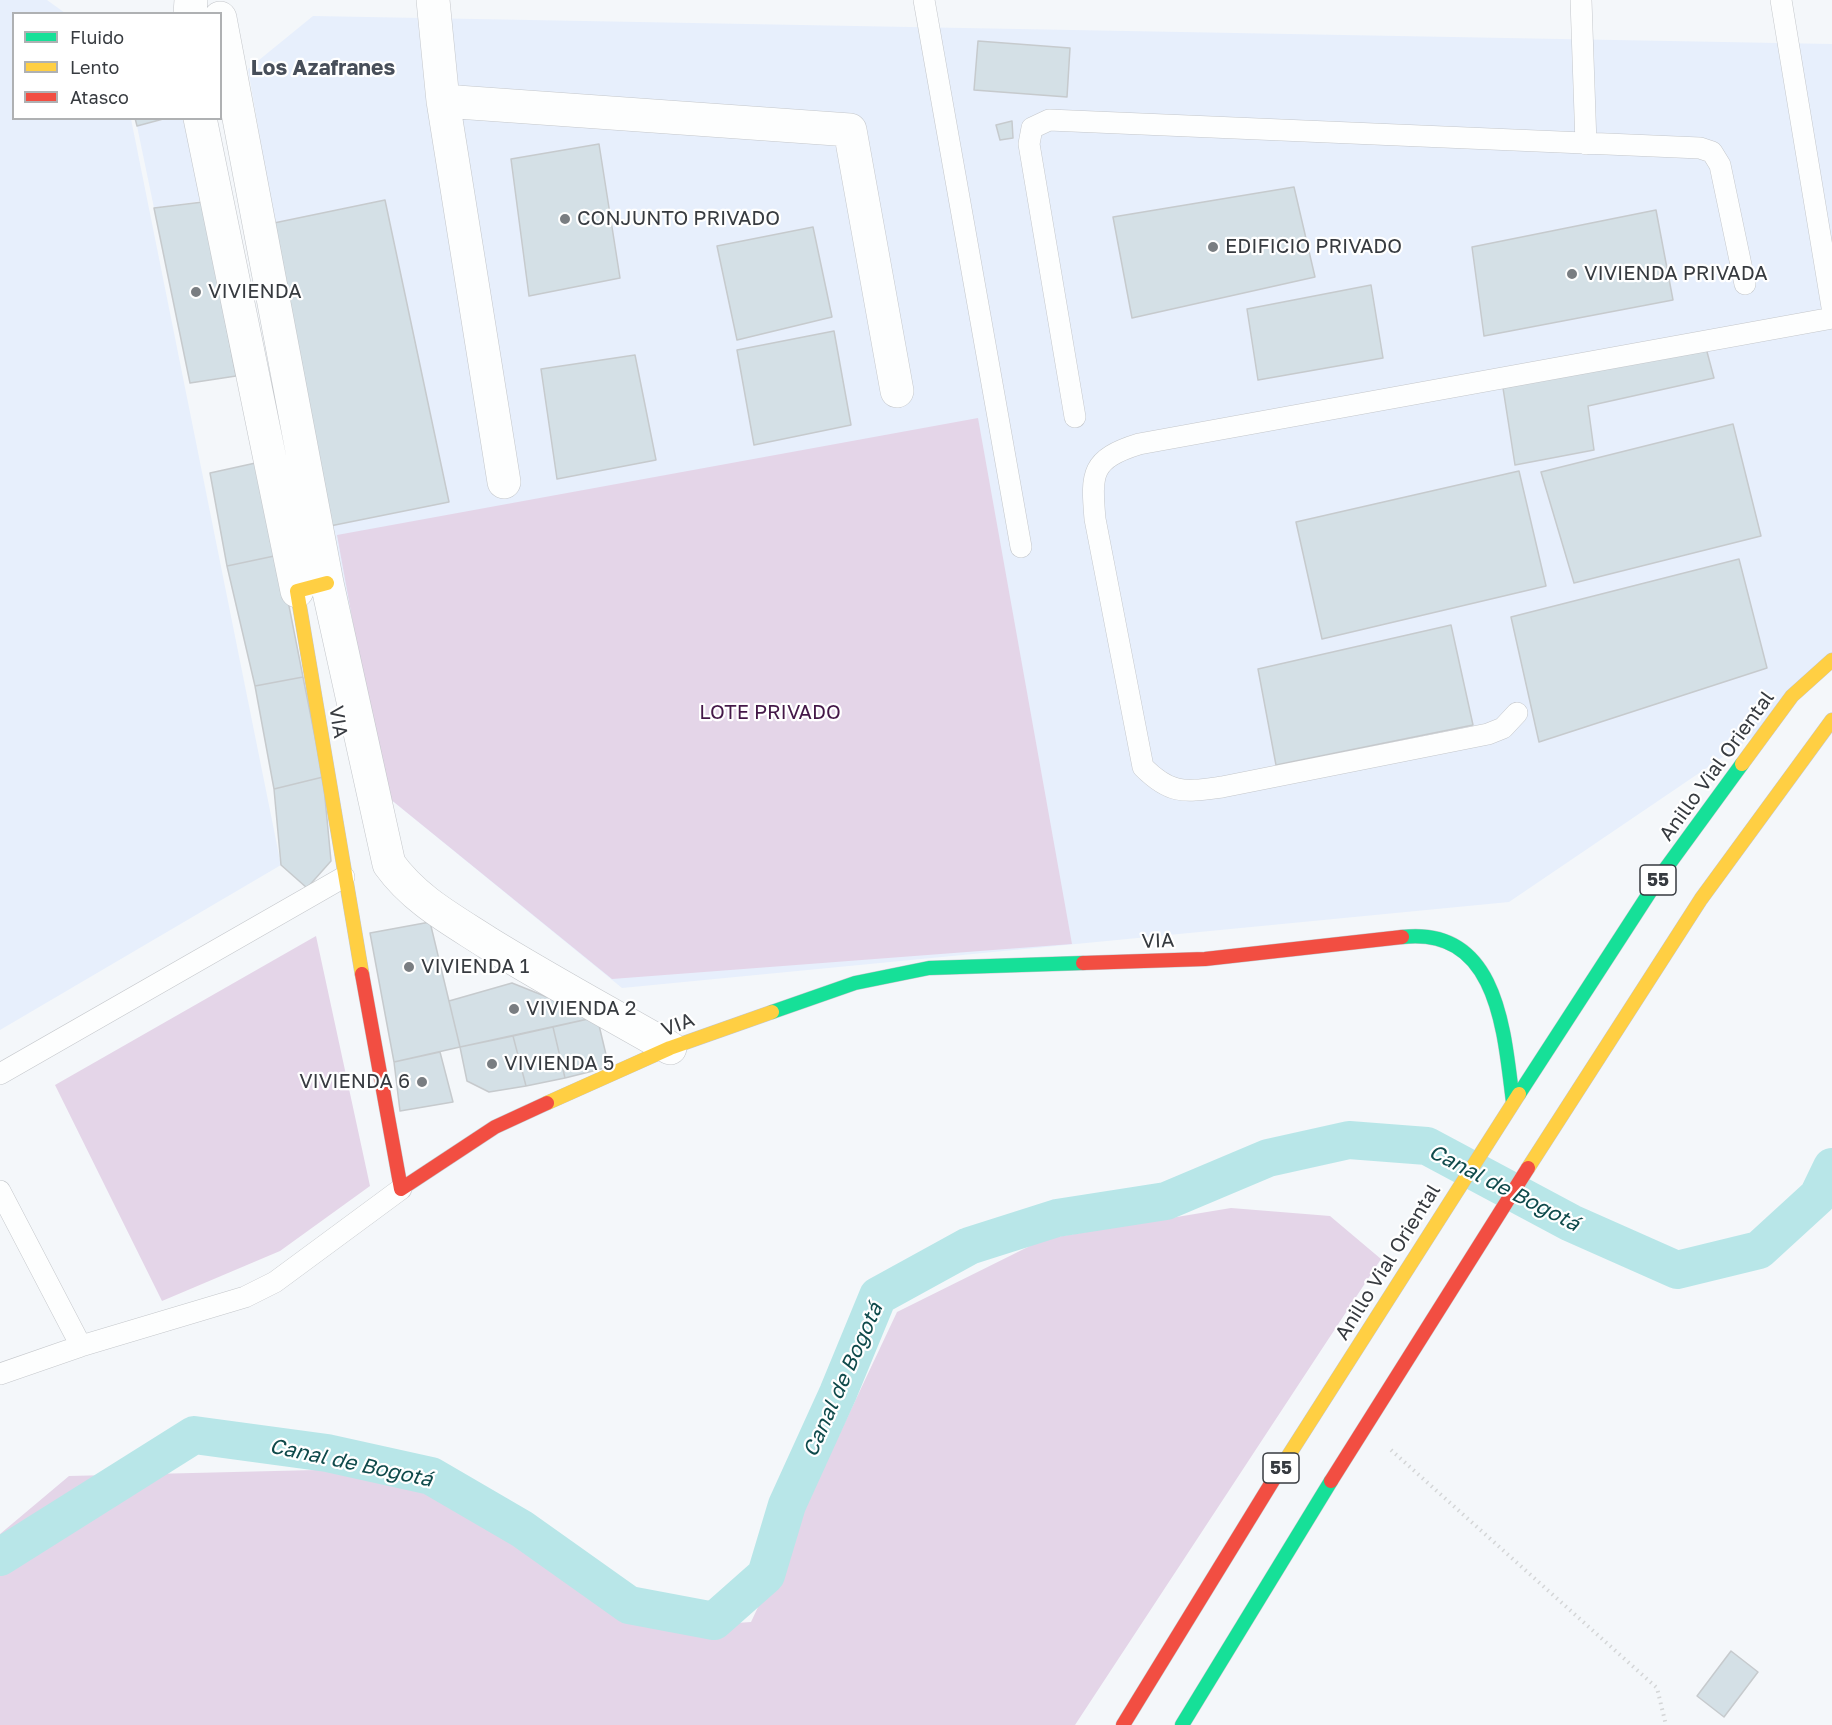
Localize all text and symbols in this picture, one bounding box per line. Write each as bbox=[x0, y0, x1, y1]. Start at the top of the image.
legend bbox=[12, 12, 222, 120]
text: Fluido bbox=[70, 26, 124, 48]
district label: Los Azafranes bbox=[251, 55, 395, 81]
text: Lento bbox=[70, 56, 119, 78]
text: Atasco bbox=[70, 86, 129, 108]
place label: CONJUNTO PRIVADO bbox=[577, 207, 780, 231]
marker: CONJUNTO PRIVADO bbox=[558, 212, 572, 226]
place label: EDIFICIO PRIVADO bbox=[1225, 235, 1402, 259]
marker: EDIFICIO PRIVADO bbox=[1206, 240, 1220, 254]
place label: VIVIENDA PRIVADA bbox=[1584, 262, 1768, 286]
marker: VIVIENDA PRIVADA bbox=[1565, 267, 1579, 281]
place label: VIVIENDA bbox=[208, 280, 302, 304]
marker: VIVIENDA bbox=[189, 285, 203, 299]
street label: Anillo Vial Oriental bbox=[1655, 686, 1779, 846]
park label: LOTE PRIVADO bbox=[699, 701, 841, 725]
street label: VIA bbox=[324, 704, 352, 740]
road number: 55 bbox=[1640, 865, 1676, 895]
street label: VIA bbox=[1141, 928, 1175, 954]
place label: VIVIENDA 1 bbox=[421, 955, 529, 979]
marker: VIVIENDA 1 bbox=[402, 960, 416, 974]
place label: VIVIENDA 2 bbox=[526, 997, 636, 1021]
marker: VIVIENDA 2 bbox=[507, 1002, 521, 1016]
street label: VIA bbox=[658, 1008, 698, 1042]
place label: VIVIENDA 5 bbox=[504, 1052, 614, 1076]
marker: VIVIENDA 5 bbox=[485, 1057, 499, 1071]
place label: VIVIENDA 6 bbox=[299, 1070, 410, 1094]
marker: VIVIENDA 6 bbox=[415, 1075, 429, 1089]
water label: Canal de Bogotá bbox=[1424, 1139, 1584, 1237]
street label: Anillo Vial Oriental bbox=[1330, 1180, 1446, 1344]
water label: Canal de Bogotá bbox=[798, 1299, 888, 1461]
water label: Canal de Bogotá bbox=[267, 1433, 435, 1493]
road number: 55 bbox=[1263, 1453, 1299, 1483]

